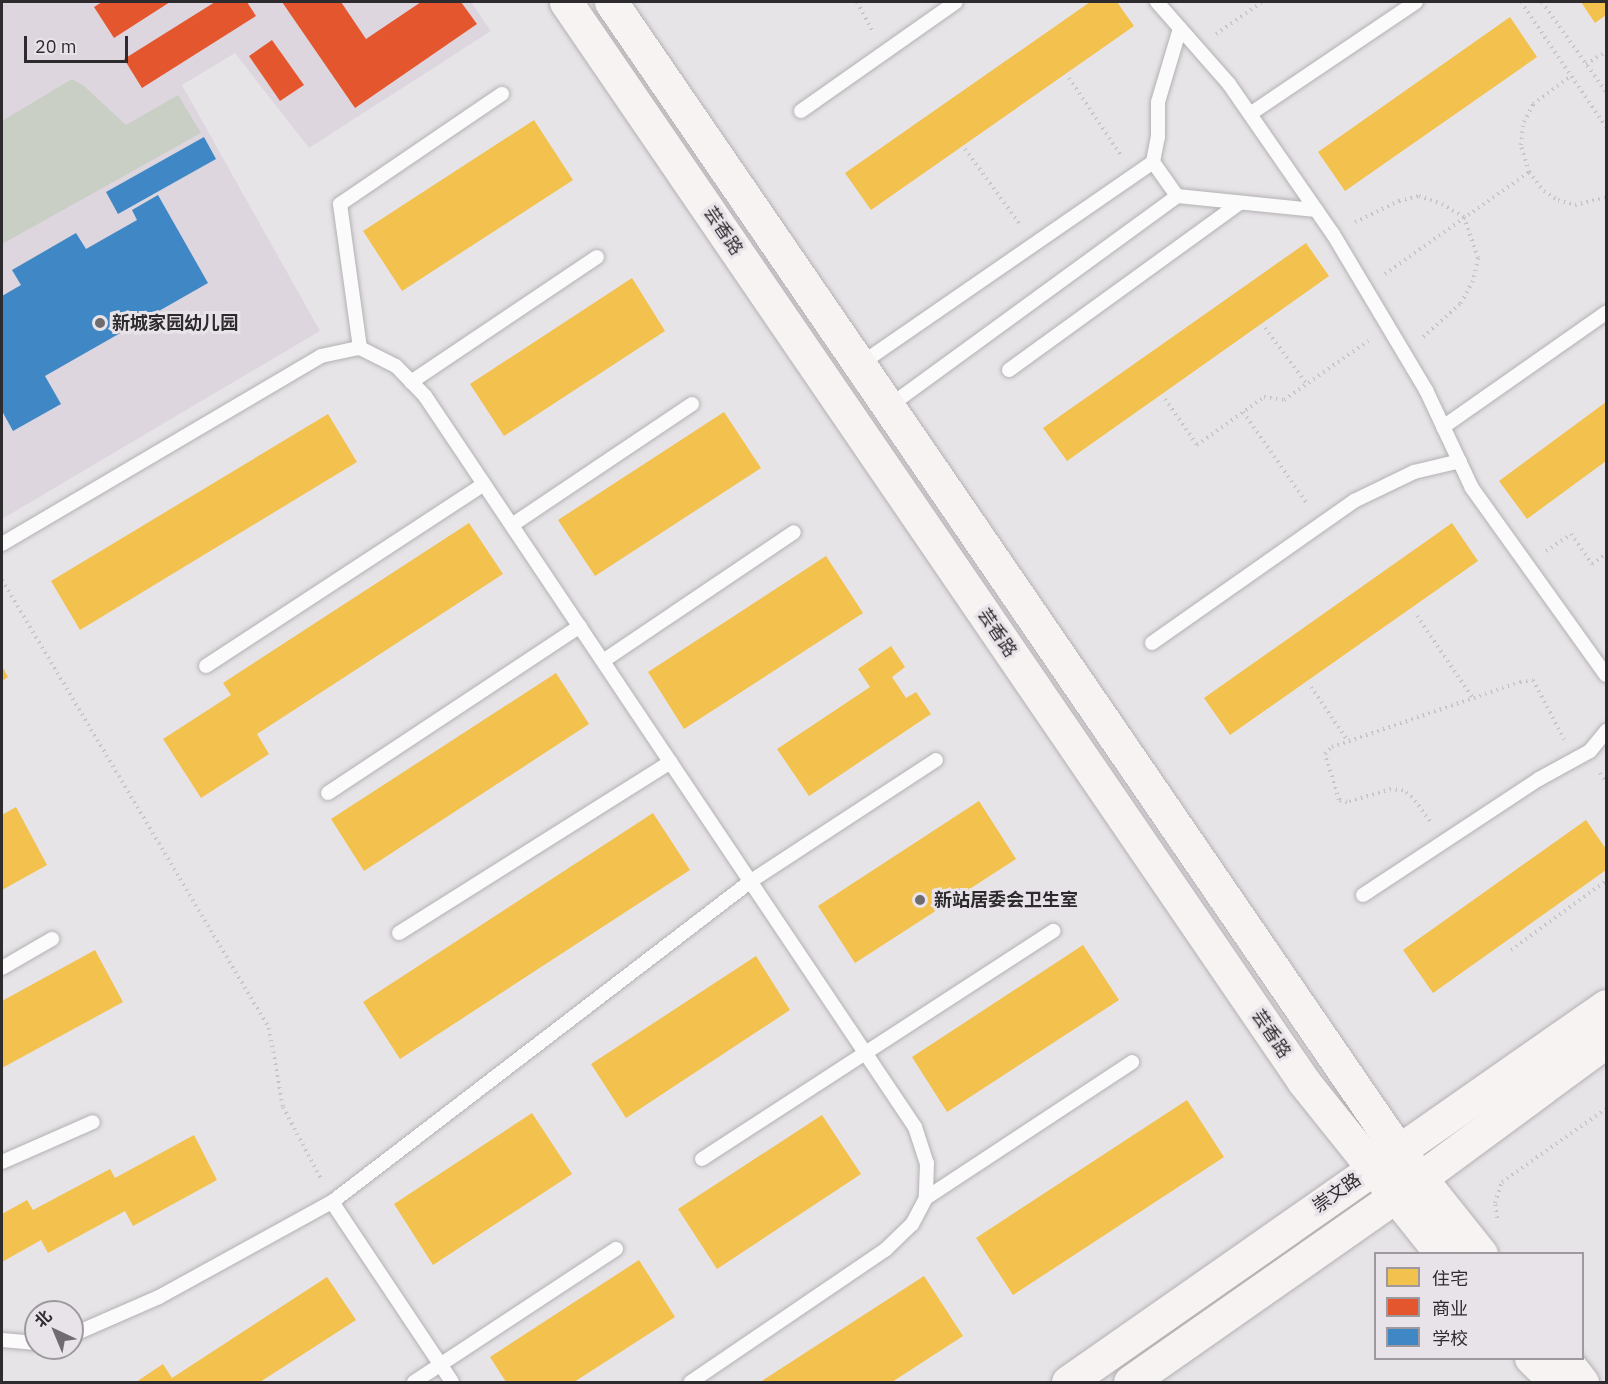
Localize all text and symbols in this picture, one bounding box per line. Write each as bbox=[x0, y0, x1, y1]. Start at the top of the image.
scale bar bbox=[27, 24, 130, 62]
text: 20 m bbox=[35, 35, 77, 58]
street label: 芸香路 bbox=[699, 203, 747, 259]
place label: 新城家园幼儿园 bbox=[112, 312, 238, 334]
marker: 新城家园幼儿园 bbox=[93, 316, 107, 330]
street label: 芸香路 bbox=[973, 605, 1021, 661]
place label: 新站居委会卫生室 bbox=[934, 889, 1078, 911]
marker: 新站居委会卫生室 bbox=[911, 891, 929, 909]
street label: 芸香路 bbox=[1247, 1006, 1295, 1062]
street label: 崇文路 bbox=[1309, 1169, 1365, 1217]
legend bbox=[1374, 1252, 1584, 1360]
text: 住宅 bbox=[1432, 1267, 1468, 1290]
text: 商业 bbox=[1432, 1297, 1468, 1320]
north arrow bbox=[24, 1300, 84, 1360]
text: 北 bbox=[30, 1306, 56, 1331]
text: 学校 bbox=[1432, 1327, 1468, 1350]

